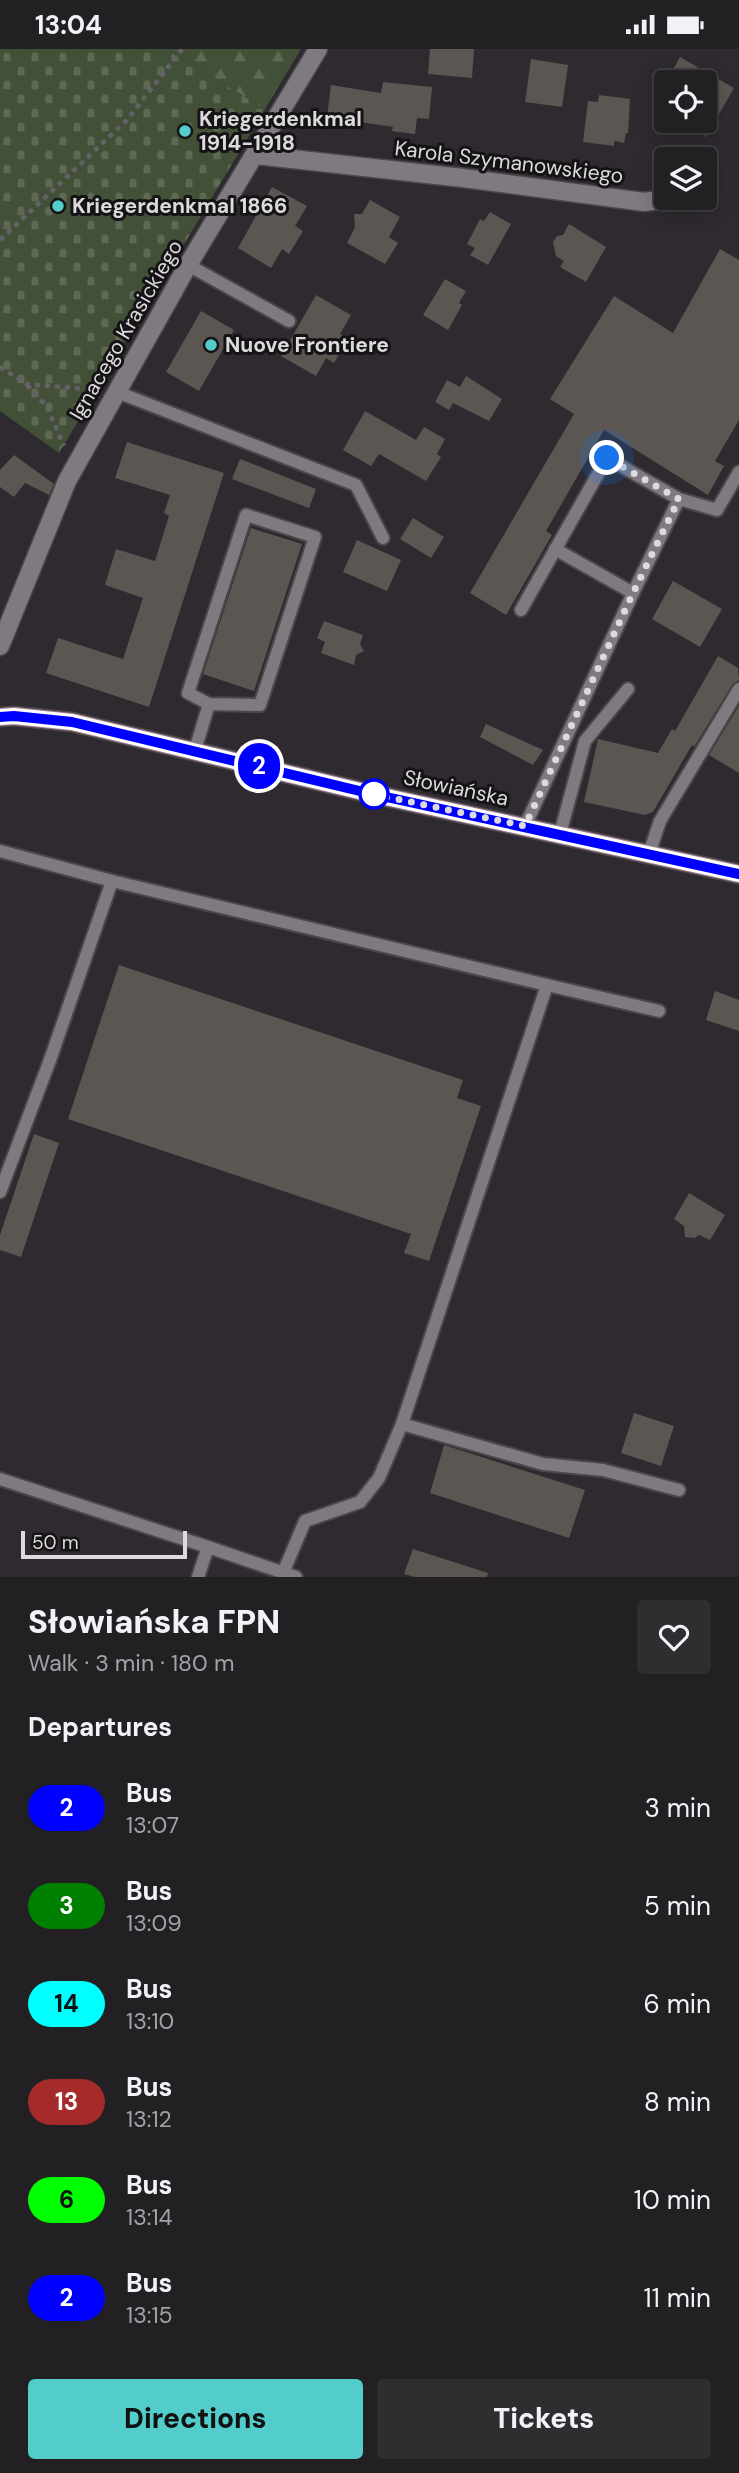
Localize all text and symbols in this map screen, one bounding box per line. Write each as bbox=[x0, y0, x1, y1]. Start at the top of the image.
text: 13:04 bbox=[35, 8, 102, 42]
map controls bbox=[654, 70, 717, 210]
button: locate bbox=[654, 70, 717, 133]
place label: Kriegerdenkmal 1914-1918 bbox=[199, 105, 362, 157]
marker: Kriegerdenkmal 1914-1918 bbox=[177, 123, 193, 139]
street label: Karola Szymanowskiego bbox=[393, 134, 625, 190]
button: layers bbox=[654, 147, 717, 210]
place label: Kriegerdenkmal 1866 bbox=[72, 192, 287, 220]
marker: Kriegerdenkmal 1866 bbox=[50, 198, 66, 214]
street label: Ignacego Krasickiego bbox=[63, 235, 189, 425]
place label: Nuove Frontiere bbox=[225, 331, 389, 359]
marker: Nuove Frontiere bbox=[203, 337, 219, 353]
your location bbox=[589, 440, 624, 475]
line badge: 2 bbox=[236, 743, 282, 789]
text: 2 bbox=[252, 750, 266, 781]
street label: Słowiańska bbox=[401, 763, 511, 813]
unlabelled marker bbox=[359, 779, 389, 809]
scale bar bbox=[21, 1528, 187, 1560]
text: 50 m bbox=[32, 1530, 79, 1555]
text: Słowiańska FPN bbox=[28, 1600, 280, 1643]
button: heart bbox=[637, 1600, 711, 1674]
text: Walk · 3 min · 180 m bbox=[28, 1648, 234, 1678]
text: Departures bbox=[28, 1710, 172, 1744]
text: Bus bbox=[126, 1776, 172, 1810]
text: 3 min bbox=[644, 1791, 711, 1825]
text: 2 bbox=[60, 1792, 73, 1823]
text: 13:07 bbox=[126, 1810, 179, 1840]
text: Bus bbox=[126, 1874, 172, 1908]
text: 5 min bbox=[644, 1889, 711, 1923]
text: 3 bbox=[59, 1890, 74, 1921]
text: 13:09 bbox=[126, 1908, 182, 1938]
text: Bus bbox=[126, 1972, 172, 2006]
text: 6 min bbox=[643, 1987, 711, 2021]
text: 14 bbox=[54, 1988, 79, 2019]
text: 13:10 bbox=[126, 2006, 174, 2036]
text: Bus bbox=[126, 2070, 172, 2104]
text: 8 min bbox=[644, 2085, 711, 2119]
text: 13 bbox=[55, 2086, 78, 2117]
text: 13:12 bbox=[126, 2104, 172, 2134]
text: Bus bbox=[126, 2168, 172, 2202]
text: 10 min bbox=[634, 2183, 711, 2217]
text: 6 bbox=[59, 2184, 74, 2215]
text: 13:14 bbox=[126, 2202, 173, 2232]
text: Bus bbox=[126, 2266, 172, 2300]
text: 11 min bbox=[644, 2281, 711, 2315]
text: 2 bbox=[60, 2282, 73, 2313]
text: 13:15 bbox=[126, 2300, 173, 2330]
button: Directions bbox=[28, 2379, 363, 2459]
button: Tickets bbox=[377, 2379, 711, 2459]

